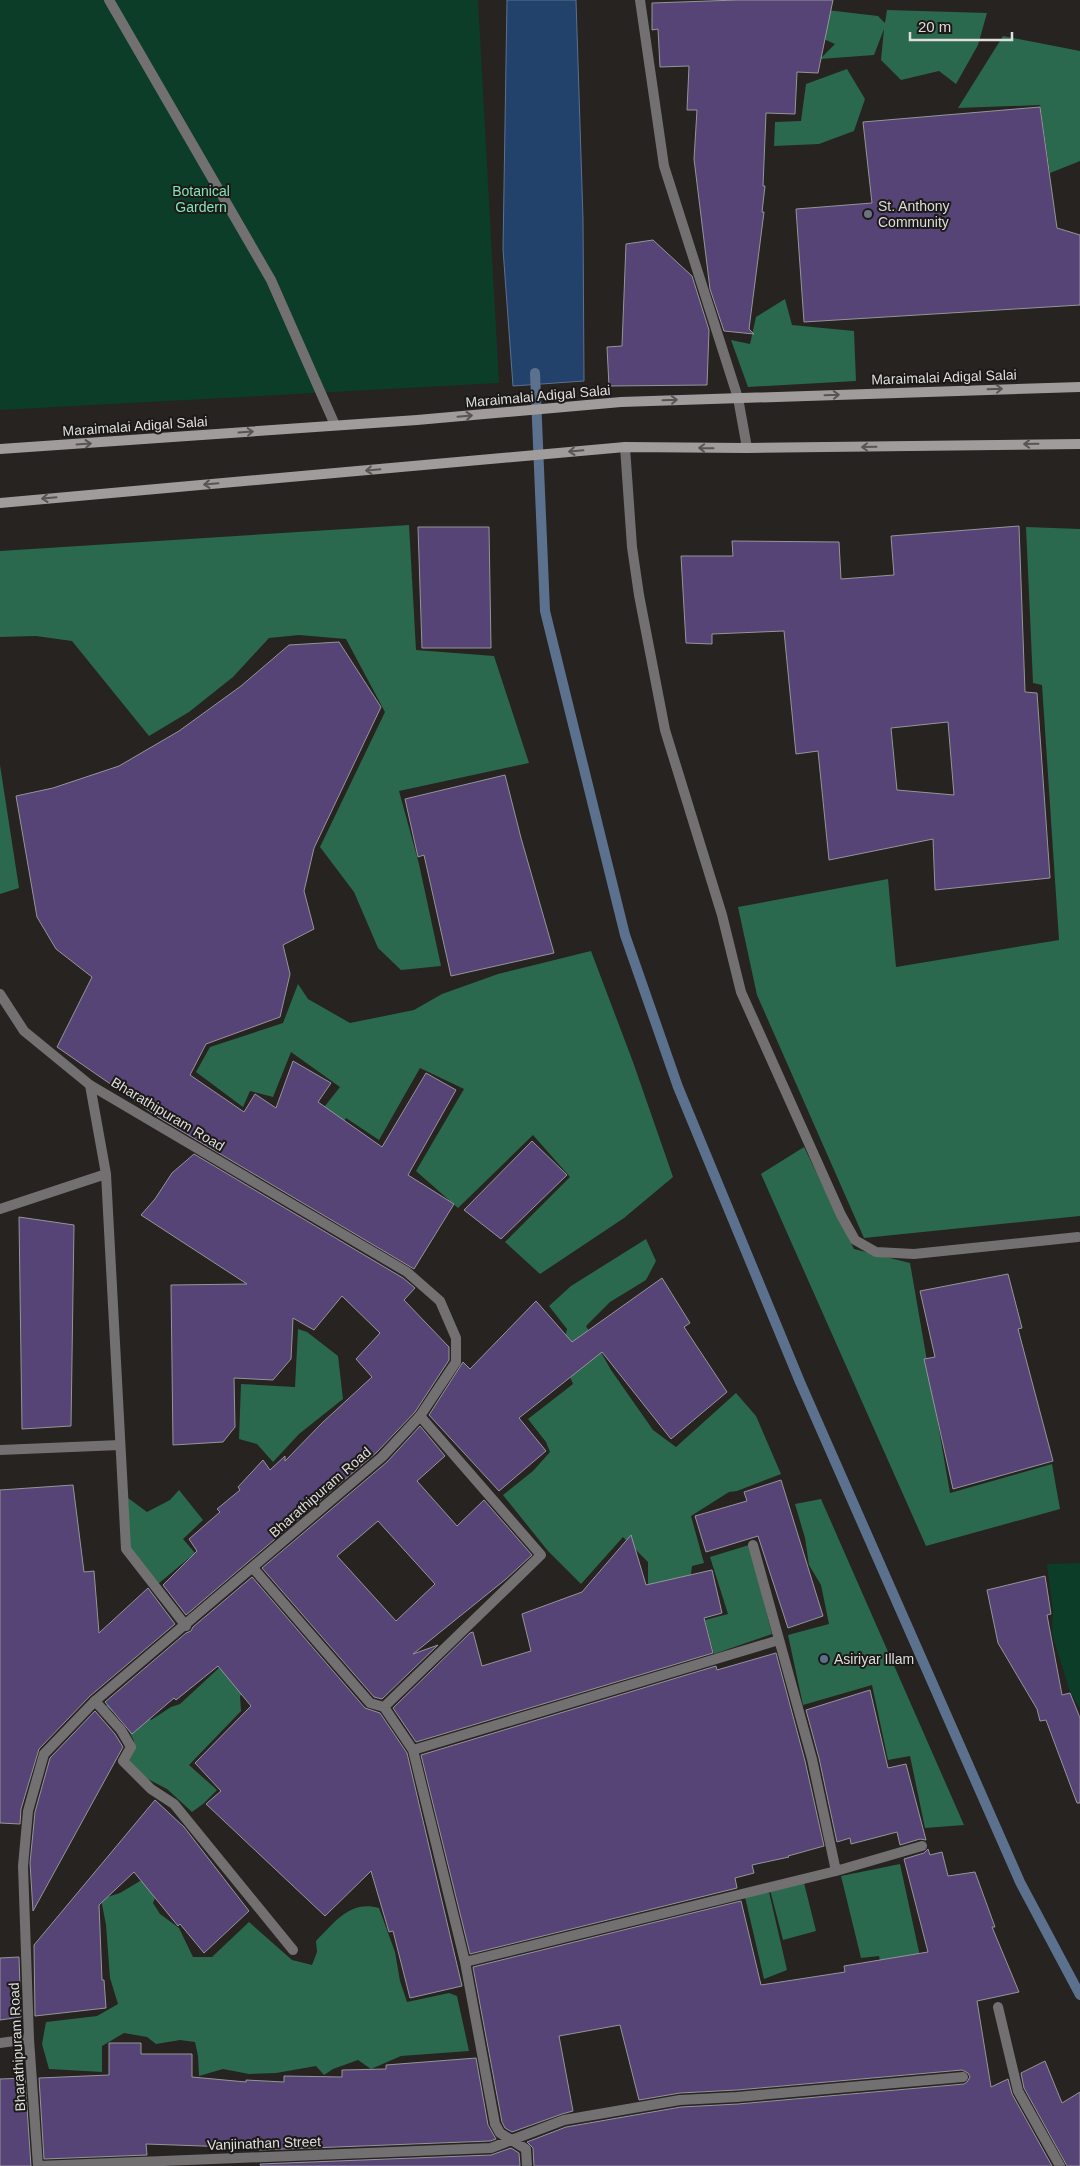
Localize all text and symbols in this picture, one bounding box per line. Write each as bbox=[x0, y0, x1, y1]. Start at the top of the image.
scale bar bbox=[910, 10, 1012, 42]
text: 20 m bbox=[918, 18, 951, 35]
park label: Botanical Gardern bbox=[172, 183, 230, 215]
place label: St. Anthony Community bbox=[878, 198, 950, 230]
marker: St. Anthony Community bbox=[862, 208, 874, 220]
street label: Maraimalai Adigal Salai bbox=[871, 366, 1017, 388]
street label: Maraimalai Adigal Salai bbox=[465, 382, 611, 410]
one-way arrow bbox=[986, 385, 1002, 394]
one-way arrow bbox=[824, 390, 840, 400]
one-way arrow bbox=[661, 396, 677, 405]
one-way arrow bbox=[457, 411, 473, 421]
street label: Maraimalai Adigal Salai bbox=[62, 413, 208, 439]
one-way arrow bbox=[237, 427, 253, 437]
one-way arrow bbox=[75, 439, 91, 448]
one-way arrow bbox=[1024, 440, 1040, 449]
one-way arrow bbox=[861, 442, 877, 451]
one-way arrow bbox=[699, 443, 715, 453]
one-way arrow bbox=[569, 446, 585, 456]
one-way arrow bbox=[365, 465, 381, 475]
one-way arrow bbox=[203, 479, 219, 489]
one-way arrow bbox=[41, 493, 57, 503]
street label: Bharathipuram Road bbox=[109, 1074, 227, 1154]
street label: Bharathipuram Road bbox=[266, 1444, 374, 1540]
place label: Asiriyar Illam bbox=[834, 1651, 914, 1667]
marker: Asiriyar Illam bbox=[818, 1653, 830, 1665]
street label: Bharathipuram Road bbox=[6, 1982, 28, 2112]
street label: Vanjinathan Street bbox=[207, 2133, 321, 2153]

